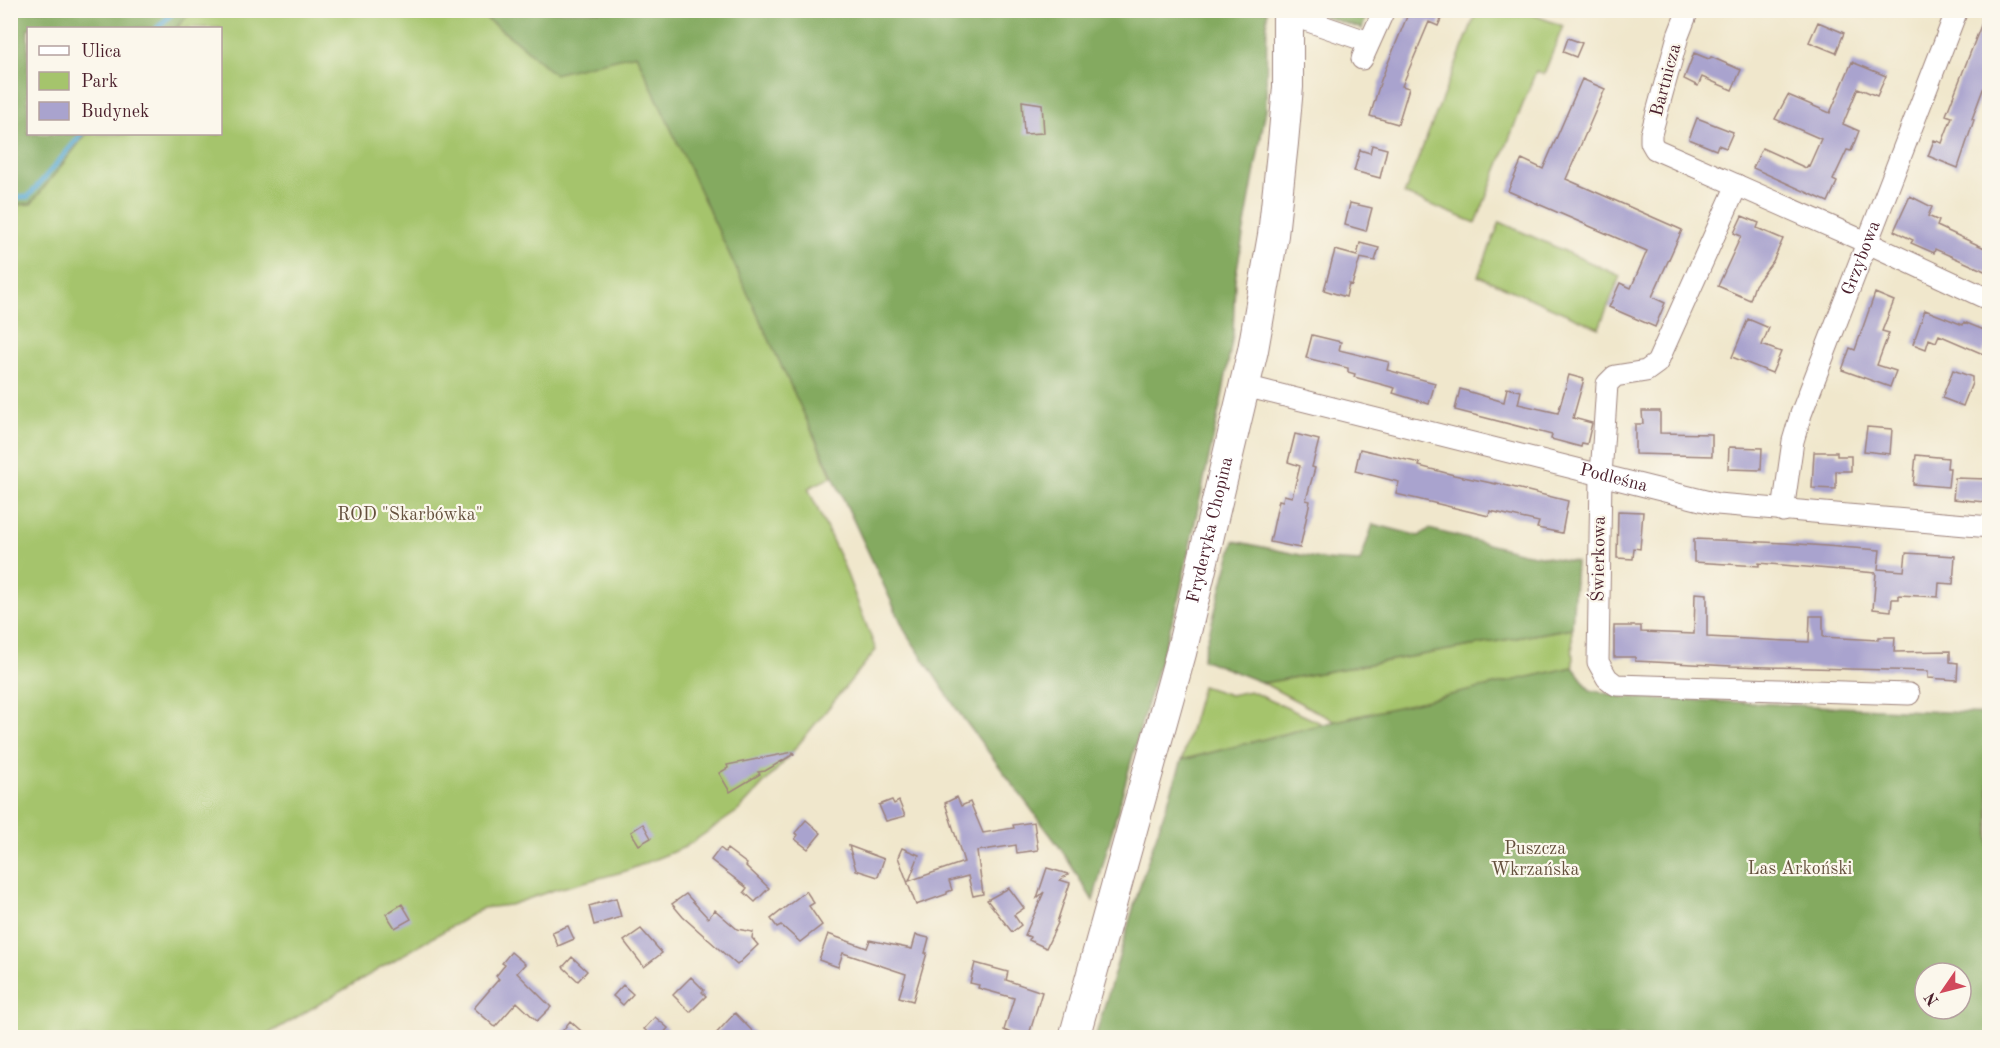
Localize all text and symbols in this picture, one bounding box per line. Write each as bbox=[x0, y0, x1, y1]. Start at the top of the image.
legend bbox=[27, 27, 222, 135]
street label: Bartnicza bbox=[1648, 42, 1684, 118]
text: Ulica bbox=[81, 43, 122, 61]
text: Park bbox=[81, 73, 118, 91]
text: Budynek bbox=[81, 103, 149, 121]
street label: Grzybowa bbox=[1839, 218, 1884, 298]
street label: Fryderyka Chopina bbox=[1184, 455, 1236, 605]
street label: Podleśna bbox=[1578, 461, 1650, 495]
park label: ROD "Skarbówka" bbox=[337, 506, 483, 524]
street label: Świerkowa bbox=[1584, 516, 1609, 602]
park label: Puszcza Wkrzańska bbox=[1491, 840, 1579, 879]
park label: Las Arkoński bbox=[1748, 860, 1853, 878]
north arrow bbox=[1913, 961, 1973, 1021]
text: N bbox=[1922, 988, 1942, 1008]

